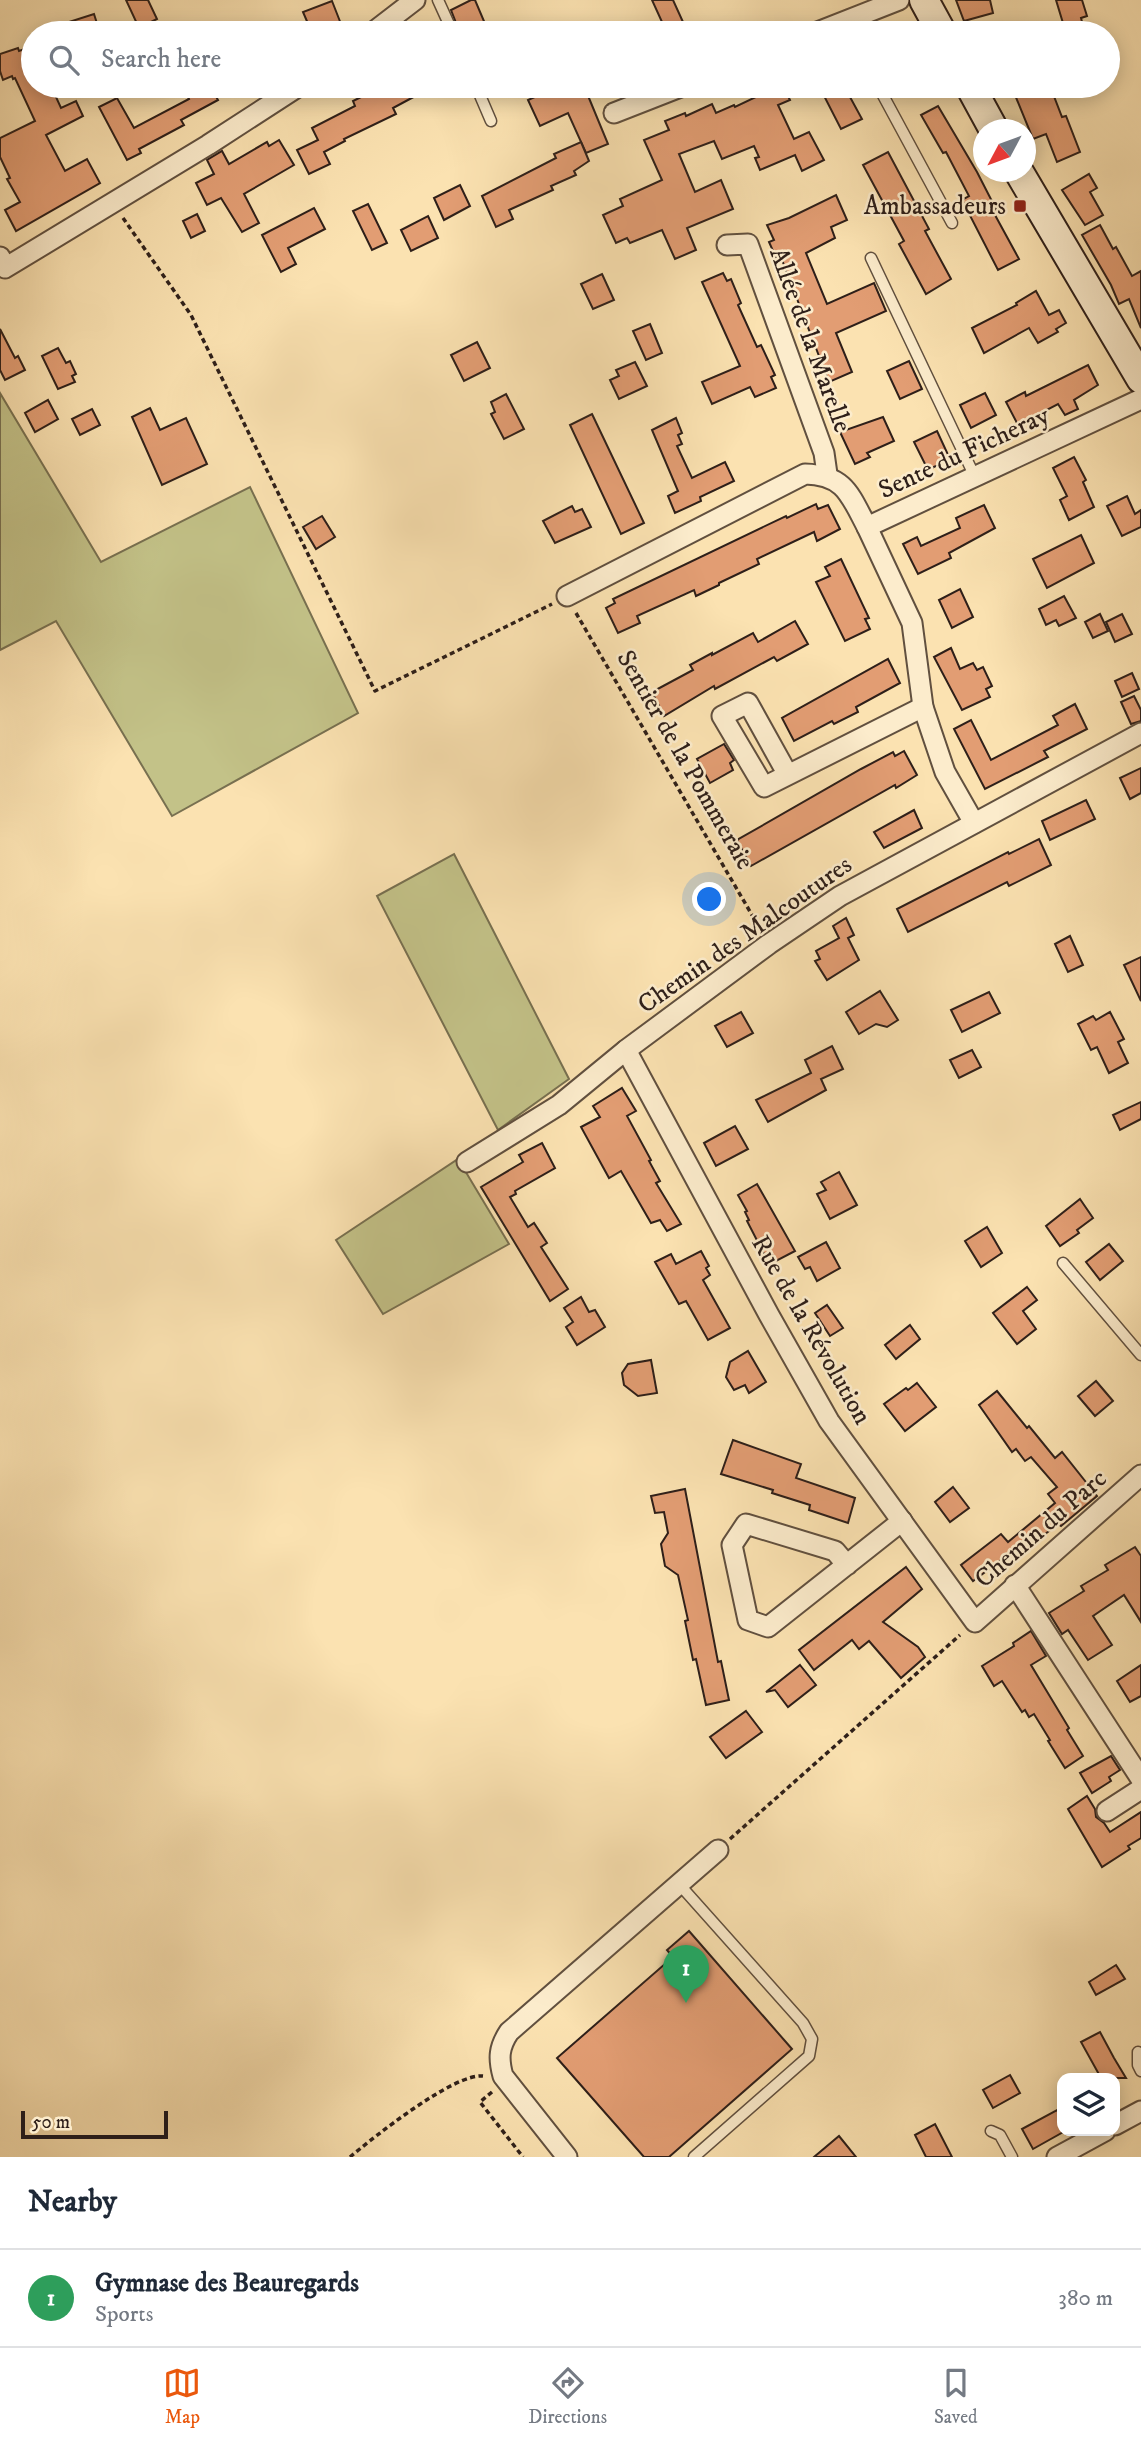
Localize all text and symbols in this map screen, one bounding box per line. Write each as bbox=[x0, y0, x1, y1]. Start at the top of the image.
search box bbox=[21, 21, 1120, 98]
icon: search bbox=[45, 41, 83, 79]
text: Search here bbox=[101, 43, 221, 76]
north arrow bbox=[973, 119, 1036, 182]
place label: Ambassadeurs bbox=[864, 190, 1006, 223]
marker: Ambassadeurs bbox=[1012, 198, 1028, 214]
street label: Allée de la Marelle bbox=[761, 243, 859, 437]
street label: Sente du Ficheray bbox=[873, 399, 1055, 507]
street label: Sentier de la Pommeraie bbox=[609, 644, 761, 876]
street label: Chemin des Malcoutures bbox=[632, 849, 858, 1021]
your location bbox=[692, 882, 726, 916]
street label: Rue de la Révolution bbox=[743, 1229, 879, 1431]
street label: Chemin du Parc bbox=[968, 1462, 1114, 1596]
pin: 1 bbox=[663, 1945, 709, 2003]
map controls bbox=[1057, 2073, 1120, 2136]
button: layers bbox=[1057, 2073, 1120, 2136]
scale bar bbox=[21, 2108, 168, 2140]
text: 50 m bbox=[32, 2111, 70, 2134]
text: Nearby bbox=[28, 2184, 117, 2221]
text: Gymnase des Beauregards bbox=[95, 2267, 359, 2300]
text: 1 bbox=[47, 2284, 55, 2313]
text: 380 m bbox=[1058, 2284, 1113, 2313]
text: Sports bbox=[95, 2300, 153, 2329]
tab: Map bbox=[163, 2364, 201, 2429]
tab: Directions bbox=[528, 2364, 607, 2429]
tab: Saved bbox=[934, 2364, 978, 2429]

